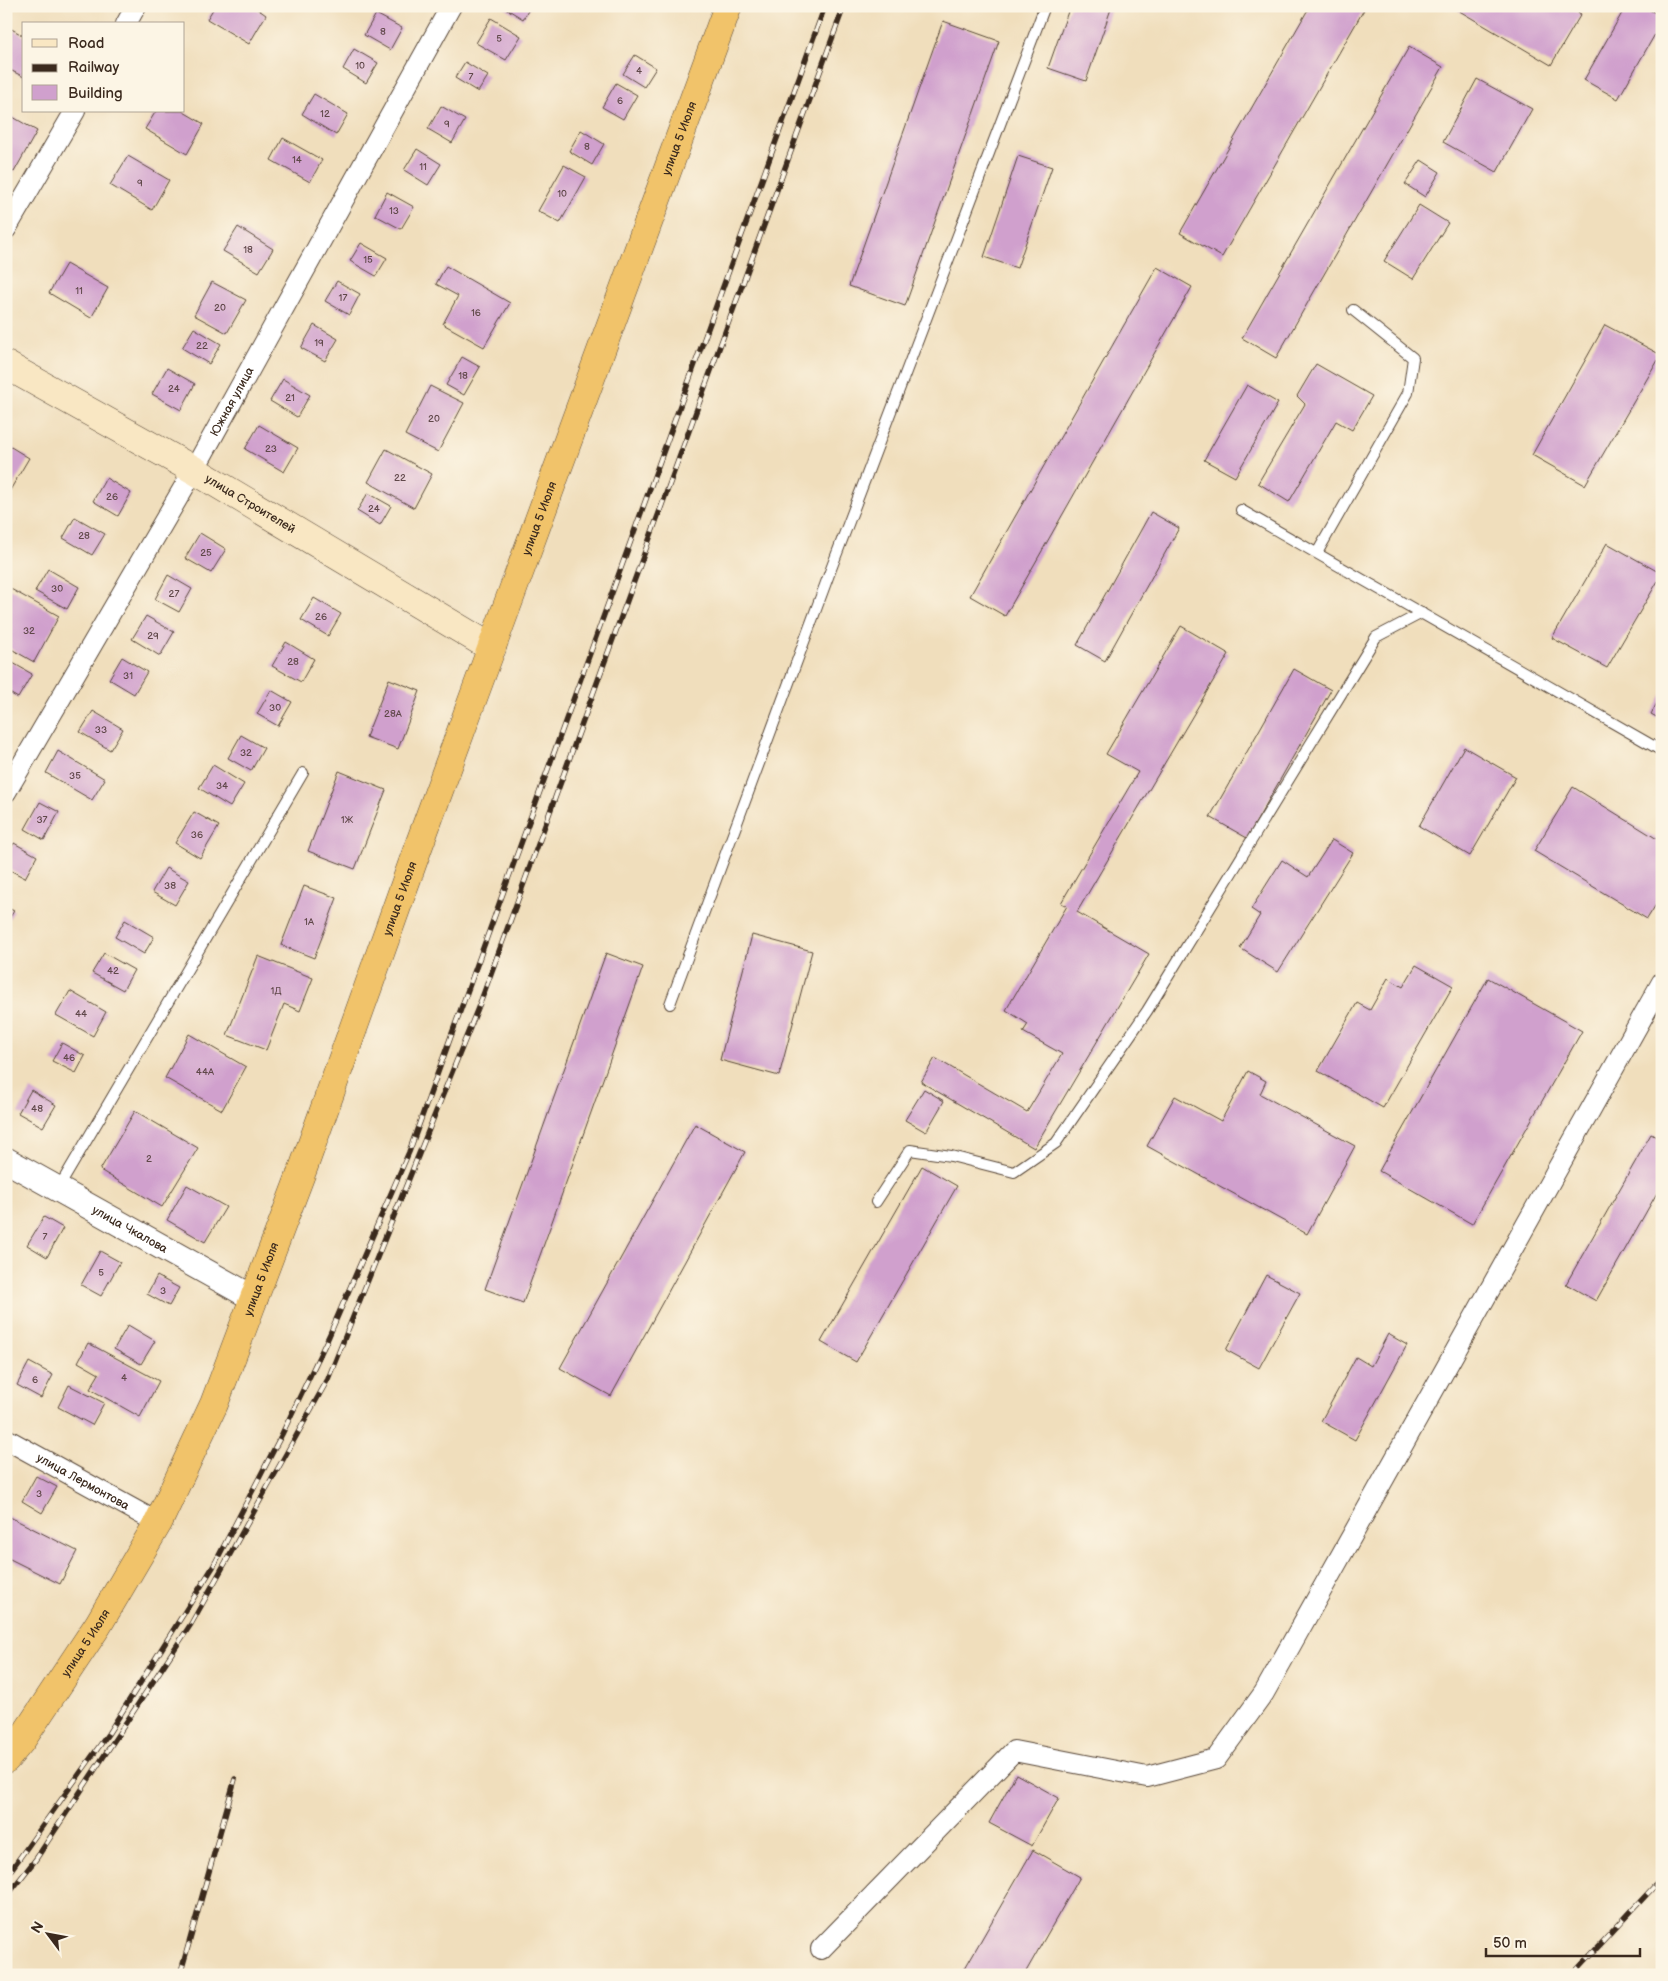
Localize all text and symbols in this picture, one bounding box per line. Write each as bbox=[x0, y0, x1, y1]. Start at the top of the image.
legend bbox=[22, 22, 185, 112]
house number: 8 bbox=[380, 26, 386, 38]
house number: 5 bbox=[496, 33, 502, 45]
text: Road bbox=[68, 34, 104, 53]
text: Railway bbox=[68, 58, 119, 77]
house number: 10 bbox=[355, 60, 365, 72]
house number: 4 bbox=[636, 65, 642, 77]
house number: 7 bbox=[469, 71, 474, 83]
text: Building bbox=[68, 84, 123, 103]
house number: 6 bbox=[617, 95, 623, 107]
street label: улица 5 Июля bbox=[659, 99, 700, 177]
house number: 12 bbox=[320, 108, 330, 120]
house number: 9 bbox=[444, 118, 450, 130]
house number: 8 bbox=[584, 141, 590, 153]
house number: 14 bbox=[292, 154, 302, 166]
house number: 11 bbox=[419, 161, 427, 173]
house number: 9 bbox=[137, 177, 143, 189]
house number: 10 bbox=[557, 188, 567, 200]
house number: 13 bbox=[389, 205, 399, 217]
house number: 18 bbox=[243, 244, 253, 256]
house number: 15 bbox=[363, 254, 373, 266]
house number: 11 bbox=[75, 285, 83, 297]
house number: 17 bbox=[339, 292, 347, 304]
house number: 20 bbox=[214, 302, 226, 314]
house number: 16 bbox=[471, 307, 481, 319]
house number: 19 bbox=[314, 337, 324, 349]
house number: 22 bbox=[196, 340, 208, 352]
street label: Южная улица bbox=[207, 364, 257, 439]
house number: 18 bbox=[458, 370, 468, 382]
house number: 24 bbox=[168, 383, 180, 395]
house number: 21 bbox=[285, 392, 295, 404]
house number: 20 bbox=[428, 413, 440, 425]
house number: 23 bbox=[265, 443, 277, 455]
street label: улица Строителей bbox=[202, 471, 298, 536]
house number: 22 bbox=[394, 472, 406, 484]
street label: улица 5 Июля bbox=[519, 479, 560, 558]
house number: 26 bbox=[106, 491, 118, 503]
house number: 24 bbox=[368, 503, 380, 515]
house number: 28 bbox=[78, 530, 90, 542]
house number: 25 bbox=[200, 547, 212, 559]
house number: 30 bbox=[51, 583, 63, 595]
house number: 27 bbox=[169, 588, 179, 600]
house number: 26 bbox=[315, 611, 327, 623]
house number: 32 bbox=[23, 625, 35, 637]
house number: 29 bbox=[147, 630, 159, 642]
house number: 28 bbox=[287, 656, 299, 668]
house number: 31 bbox=[123, 670, 133, 682]
house number: 30 bbox=[269, 702, 281, 714]
house number: 28А bbox=[384, 708, 403, 720]
house number: 33 bbox=[95, 724, 107, 736]
house number: 32 bbox=[240, 747, 252, 759]
house number: 35 bbox=[69, 770, 81, 782]
house number: 34 bbox=[216, 780, 228, 792]
house number: 37 bbox=[36, 814, 48, 826]
house number: 1Ж bbox=[341, 814, 354, 826]
house number: 36 bbox=[191, 829, 203, 841]
street label: улица 5 Июля bbox=[380, 859, 420, 938]
house number: 38 bbox=[164, 880, 176, 892]
house number: 1А bbox=[304, 916, 315, 928]
house number: 42 bbox=[107, 965, 119, 977]
house number: 1Д bbox=[271, 985, 281, 997]
house number: 44 bbox=[75, 1008, 87, 1020]
house number: 46 bbox=[63, 1052, 75, 1064]
house number: 44А bbox=[196, 1066, 215, 1078]
house number: 48 bbox=[31, 1103, 43, 1115]
house number: 2 bbox=[146, 1153, 152, 1165]
street label: улица Чкалова bbox=[90, 1202, 170, 1256]
house number: 7 bbox=[43, 1231, 48, 1243]
street label: улица 5 Июля bbox=[240, 1240, 282, 1318]
house number: 5 bbox=[98, 1267, 104, 1279]
house number: 3 bbox=[160, 1285, 166, 1297]
house number: 4 bbox=[121, 1372, 127, 1384]
house number: 6 bbox=[32, 1374, 38, 1386]
street label: улица Лермонтова bbox=[34, 1450, 132, 1513]
house number: 3 bbox=[36, 1488, 42, 1500]
street label: улица 5 Июля bbox=[58, 1606, 113, 1680]
north arrow bbox=[22, 1908, 72, 1958]
text: N bbox=[27, 1918, 47, 1936]
scale bar bbox=[1486, 1926, 1639, 1958]
text: 50 m bbox=[1493, 1934, 1527, 1953]

